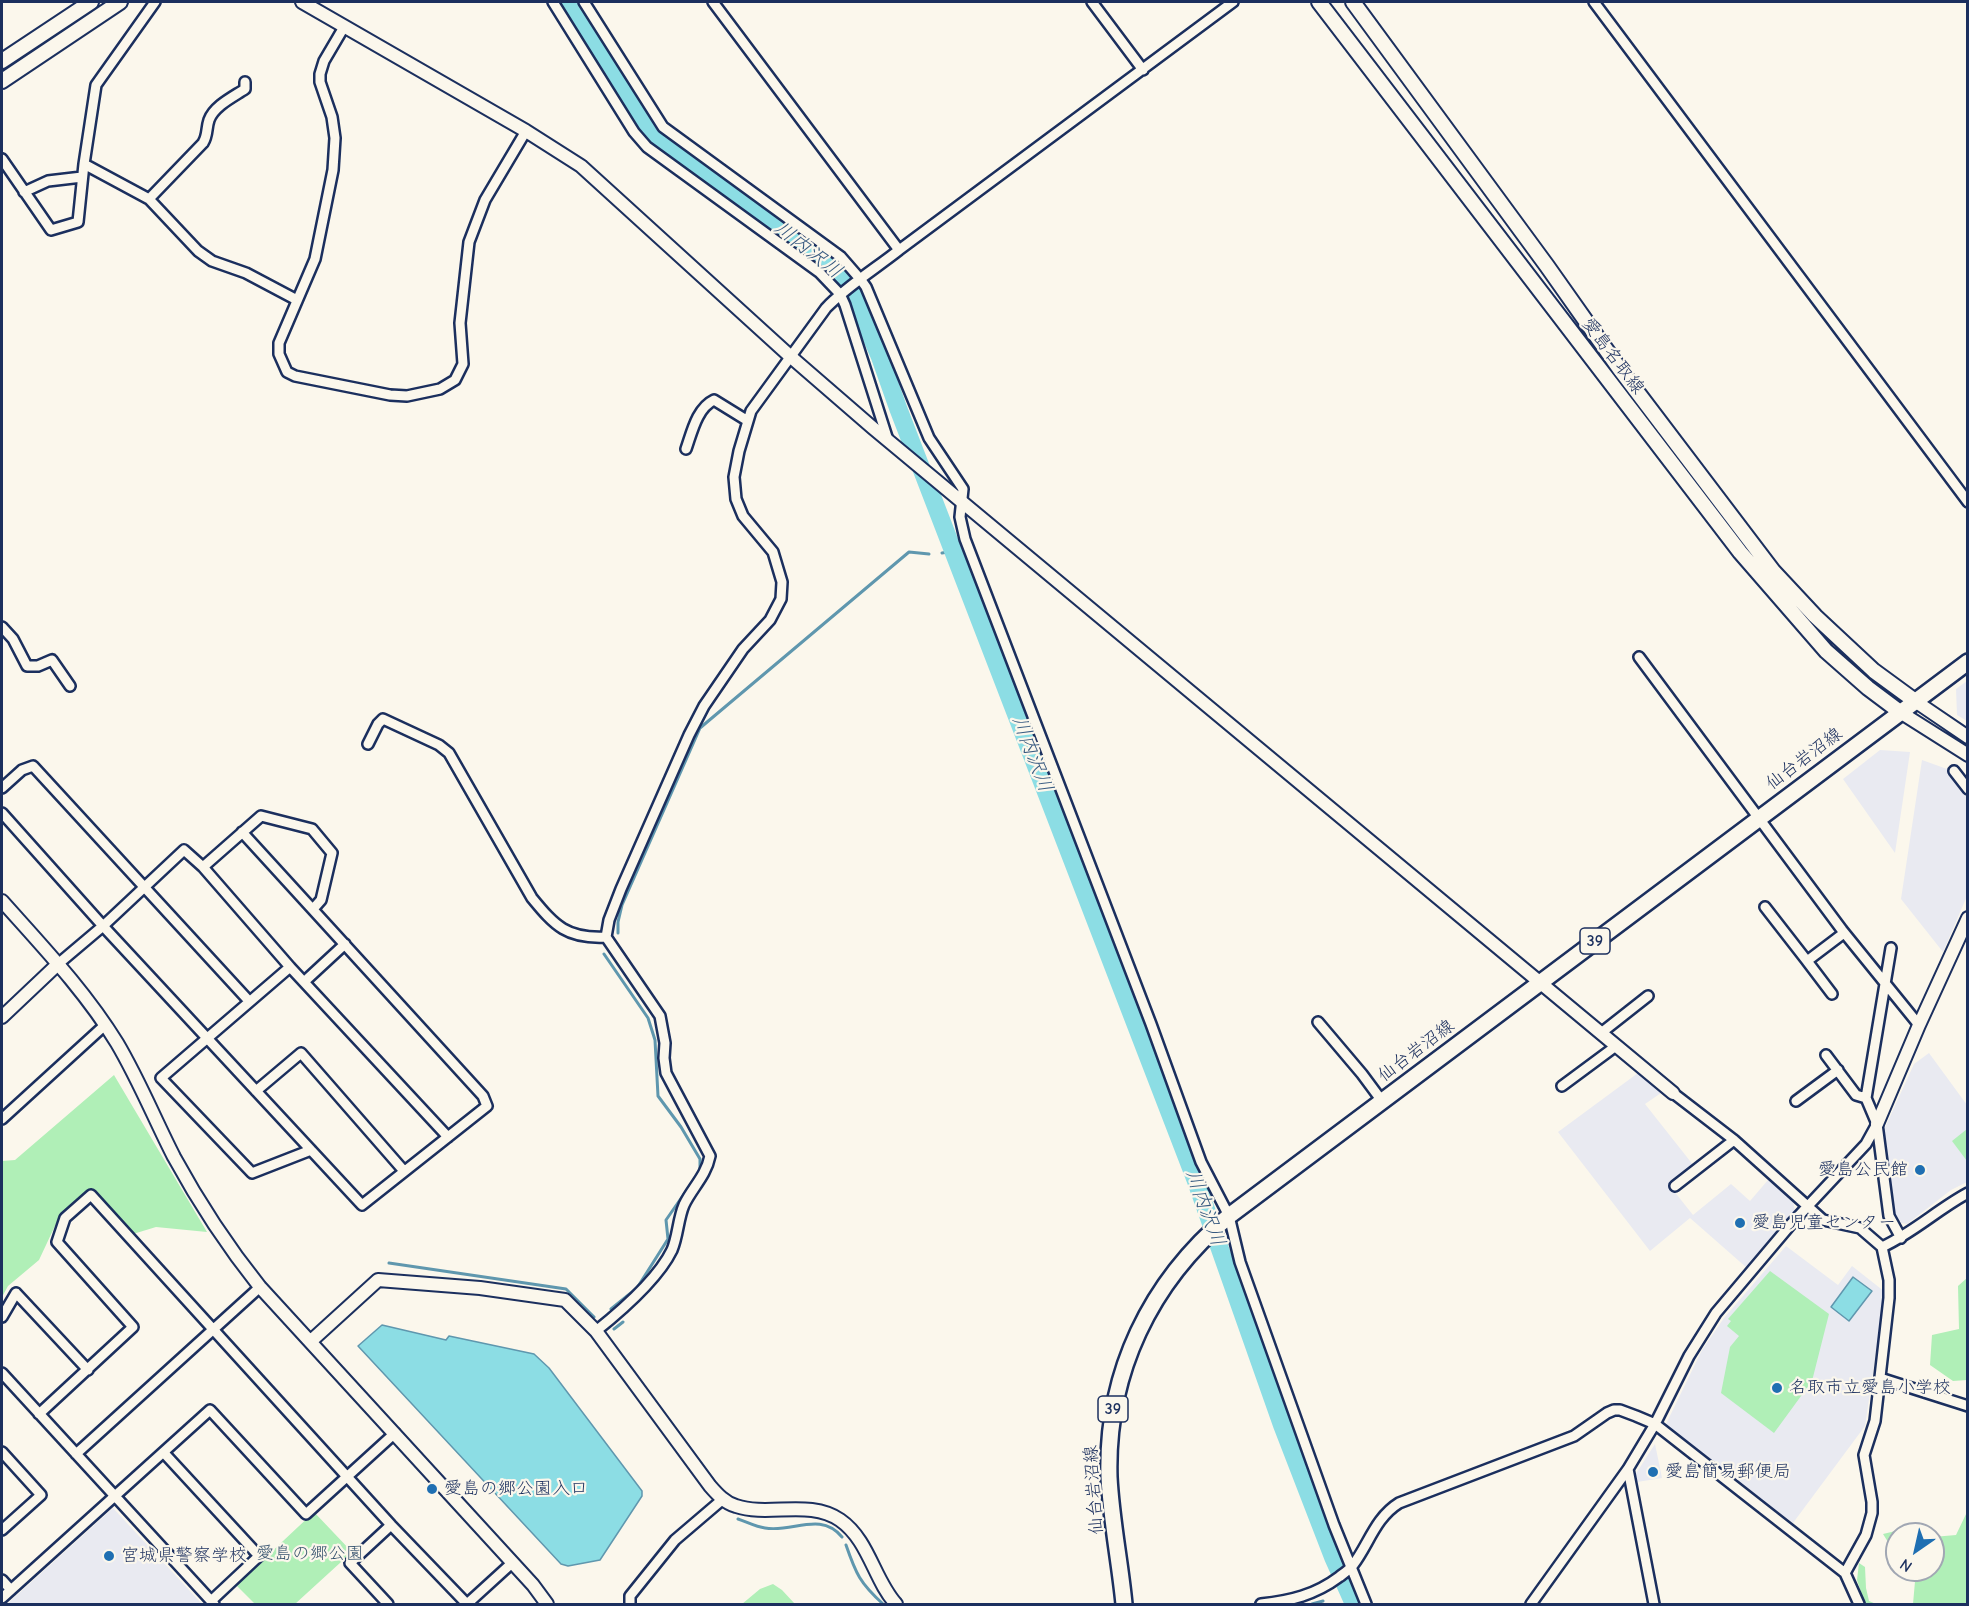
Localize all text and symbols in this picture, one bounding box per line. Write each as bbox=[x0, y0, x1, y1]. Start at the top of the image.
water label: 川内沢川 bbox=[769, 216, 847, 284]
street label: 愛島名取線 bbox=[1577, 314, 1649, 398]
water label: 川内沢川 bbox=[1006, 712, 1058, 796]
street label: 仙台岩沼線 bbox=[1762, 723, 1846, 795]
road number: 39 bbox=[1580, 928, 1610, 954]
street label: 仙台岩沼線 bbox=[1374, 1015, 1458, 1087]
place label: 愛島公民館 bbox=[1818, 1159, 1908, 1181]
marker: 愛島公民館 bbox=[1913, 1163, 1927, 1177]
water label: 川内沢川 bbox=[1180, 1166, 1230, 1250]
place label: 愛島児童センター bbox=[1752, 1212, 1896, 1234]
marker: 愛島児童センター bbox=[1733, 1216, 1747, 1230]
place label: 名取市立愛島小学校 bbox=[1789, 1377, 1951, 1399]
marker: 名取市立愛島小学校 bbox=[1770, 1381, 1784, 1395]
road number: 39 bbox=[1098, 1396, 1128, 1422]
street label: 仙台岩沼線 bbox=[1080, 1444, 1108, 1536]
place label: 愛島簡易郵便局 bbox=[1665, 1461, 1791, 1483]
marker: 愛島簡易郵便局 bbox=[1646, 1465, 1660, 1479]
place label: 愛島の郷公園入口 bbox=[444, 1478, 588, 1500]
marker: 愛島の郷公園入口 bbox=[425, 1482, 439, 1496]
north arrow bbox=[1885, 1522, 1945, 1582]
park label: 愛島の郷公園 bbox=[256, 1543, 364, 1565]
place label: 宮城県警察学校 bbox=[121, 1545, 247, 1567]
marker: 宮城県警察学校 bbox=[102, 1549, 116, 1563]
text: N bbox=[1897, 1555, 1915, 1576]

